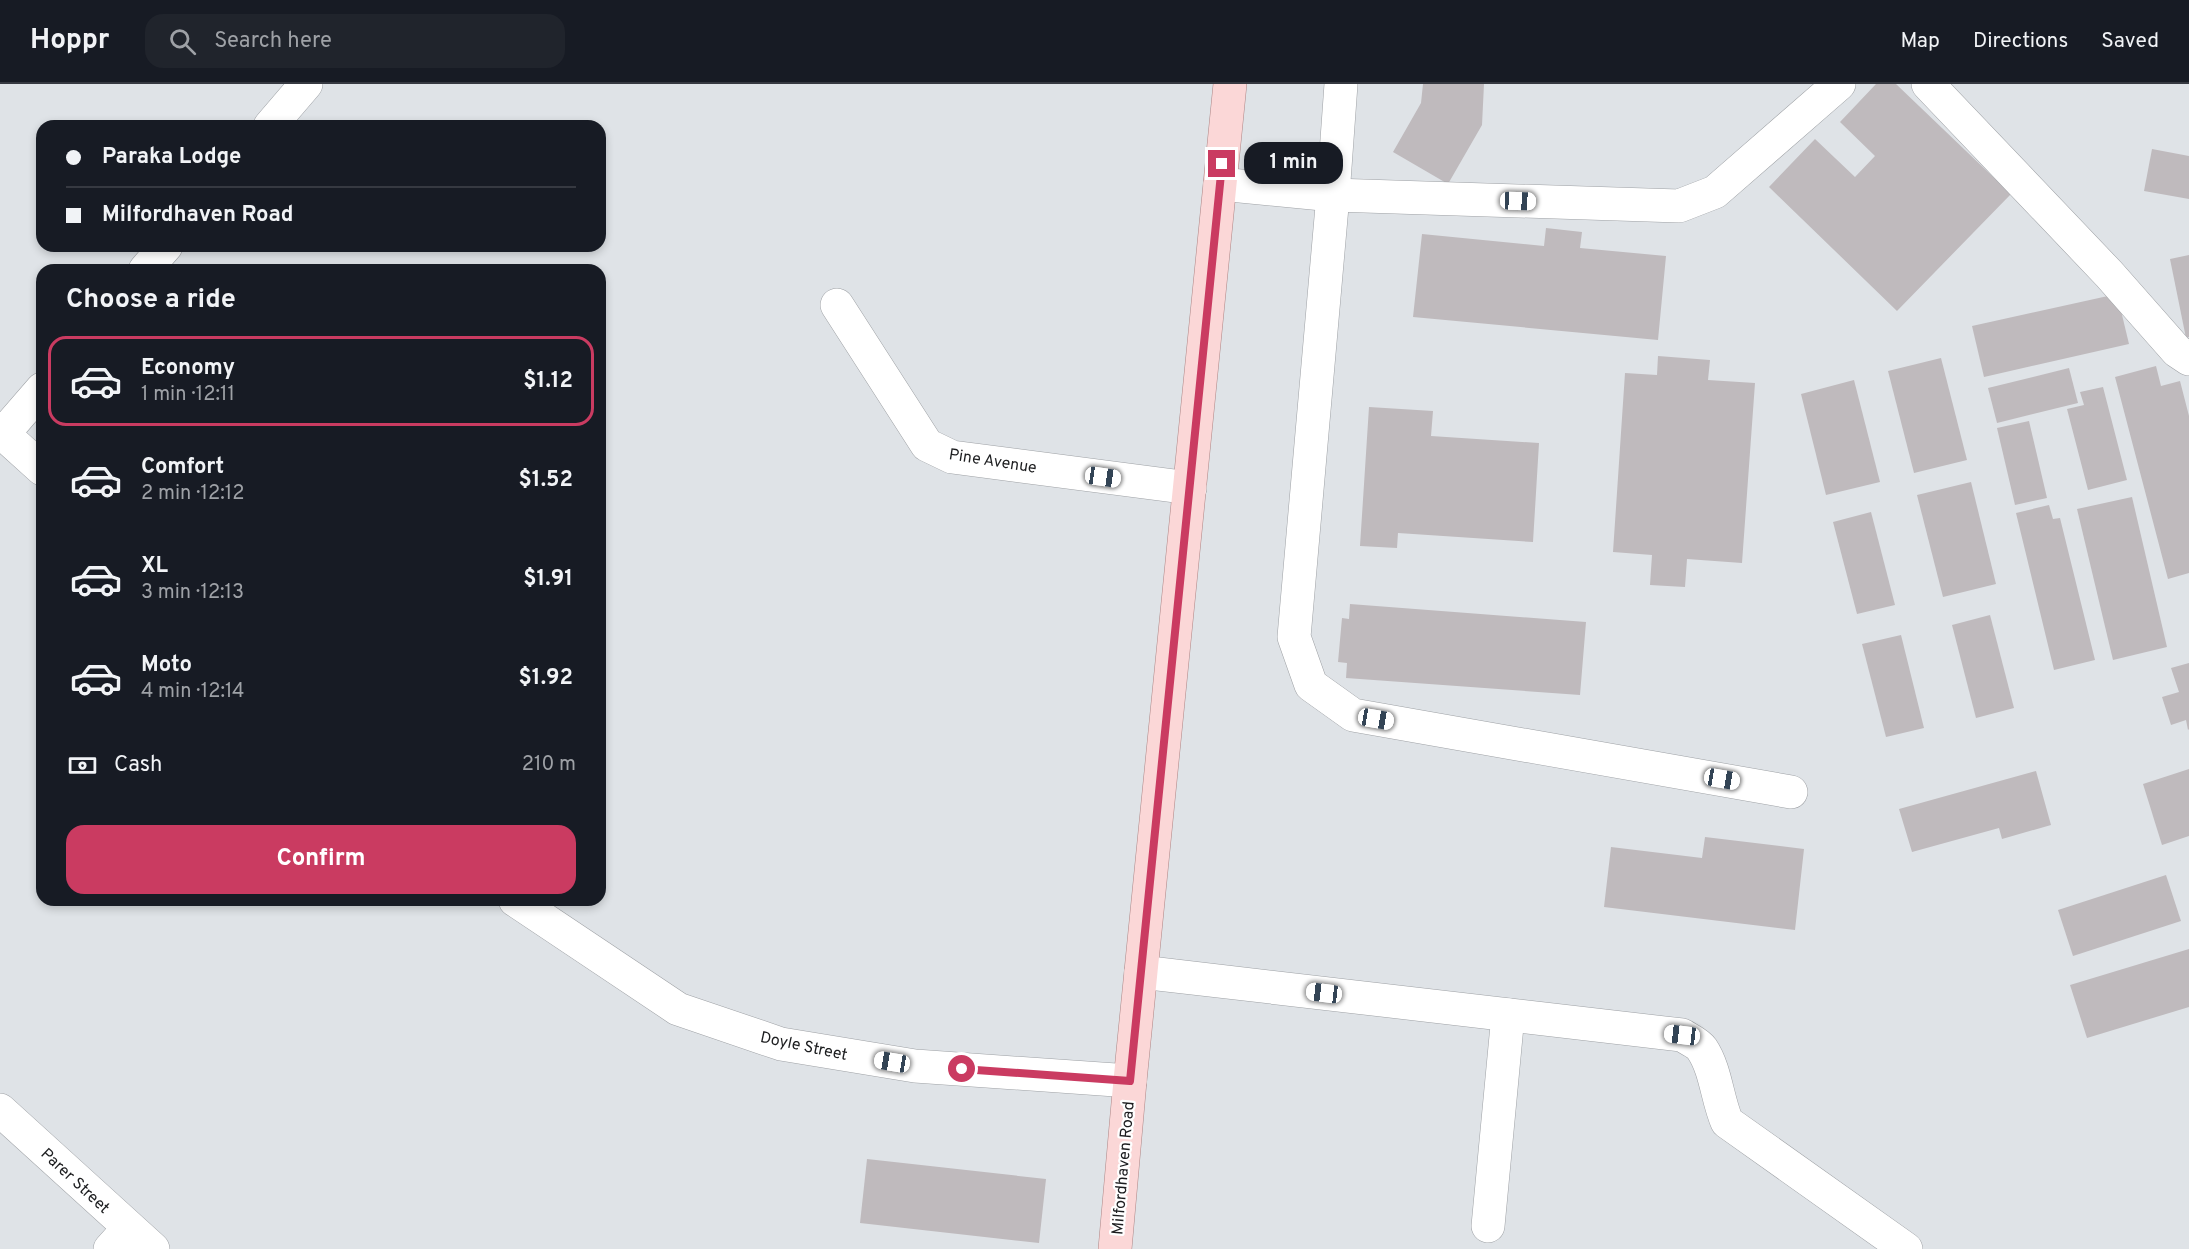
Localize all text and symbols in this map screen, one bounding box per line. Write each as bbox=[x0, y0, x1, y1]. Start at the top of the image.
search box bbox=[145, 14, 565, 68]
text: Hoppr bbox=[30, 23, 109, 59]
icon: search bbox=[166, 25, 199, 58]
text: Search here bbox=[214, 28, 332, 55]
text: Map bbox=[1900, 28, 1940, 55]
text: Directions bbox=[1973, 28, 2068, 55]
text: Saved bbox=[2101, 28, 2159, 55]
callout: 1 min bbox=[1243, 143, 1342, 185]
text: Paraka Lodge bbox=[102, 144, 241, 171]
route end bbox=[1208, 150, 1235, 177]
text: 1 min bbox=[1269, 150, 1318, 176]
car bbox=[1500, 191, 1536, 211]
text: Milfordhaven Road bbox=[102, 202, 294, 229]
text: Choose a ride bbox=[66, 283, 236, 317]
icon: car bbox=[69, 354, 123, 408]
text: Economy bbox=[141, 355, 235, 382]
text: $1.12 bbox=[523, 368, 573, 395]
text: 1 min · 12:11 bbox=[141, 382, 235, 408]
street label: Pine Avenue bbox=[947, 445, 1038, 479]
icon: car bbox=[69, 453, 123, 507]
text: Comfort bbox=[141, 454, 224, 481]
car bbox=[1084, 466, 1122, 488]
text: $1.52 bbox=[519, 467, 573, 494]
text: 2 min · 12:12 bbox=[141, 481, 245, 507]
icon: car bbox=[69, 552, 123, 606]
text: XL bbox=[141, 553, 168, 580]
text: $1.91 bbox=[523, 566, 573, 593]
text: 3 min · 12:13 bbox=[141, 580, 244, 606]
icon: car bbox=[69, 651, 123, 705]
text: Moto bbox=[141, 652, 192, 679]
text: $1.92 bbox=[518, 665, 573, 692]
text: 4 min · 12:14 bbox=[141, 679, 244, 705]
car bbox=[1357, 707, 1395, 731]
icon: cash bbox=[66, 749, 99, 782]
text: Cash bbox=[114, 752, 163, 779]
text: 210 m bbox=[522, 752, 576, 778]
car bbox=[1703, 767, 1741, 791]
button: Confirm bbox=[66, 825, 576, 894]
car bbox=[1305, 982, 1343, 1004]
car bbox=[1663, 1024, 1701, 1046]
street label: Doyle Street bbox=[758, 1028, 849, 1066]
car bbox=[873, 1050, 911, 1074]
route start bbox=[948, 1055, 975, 1082]
street label: Milfordhaven Road bbox=[1108, 1101, 1140, 1236]
street label: Parer Street bbox=[36, 1144, 113, 1218]

